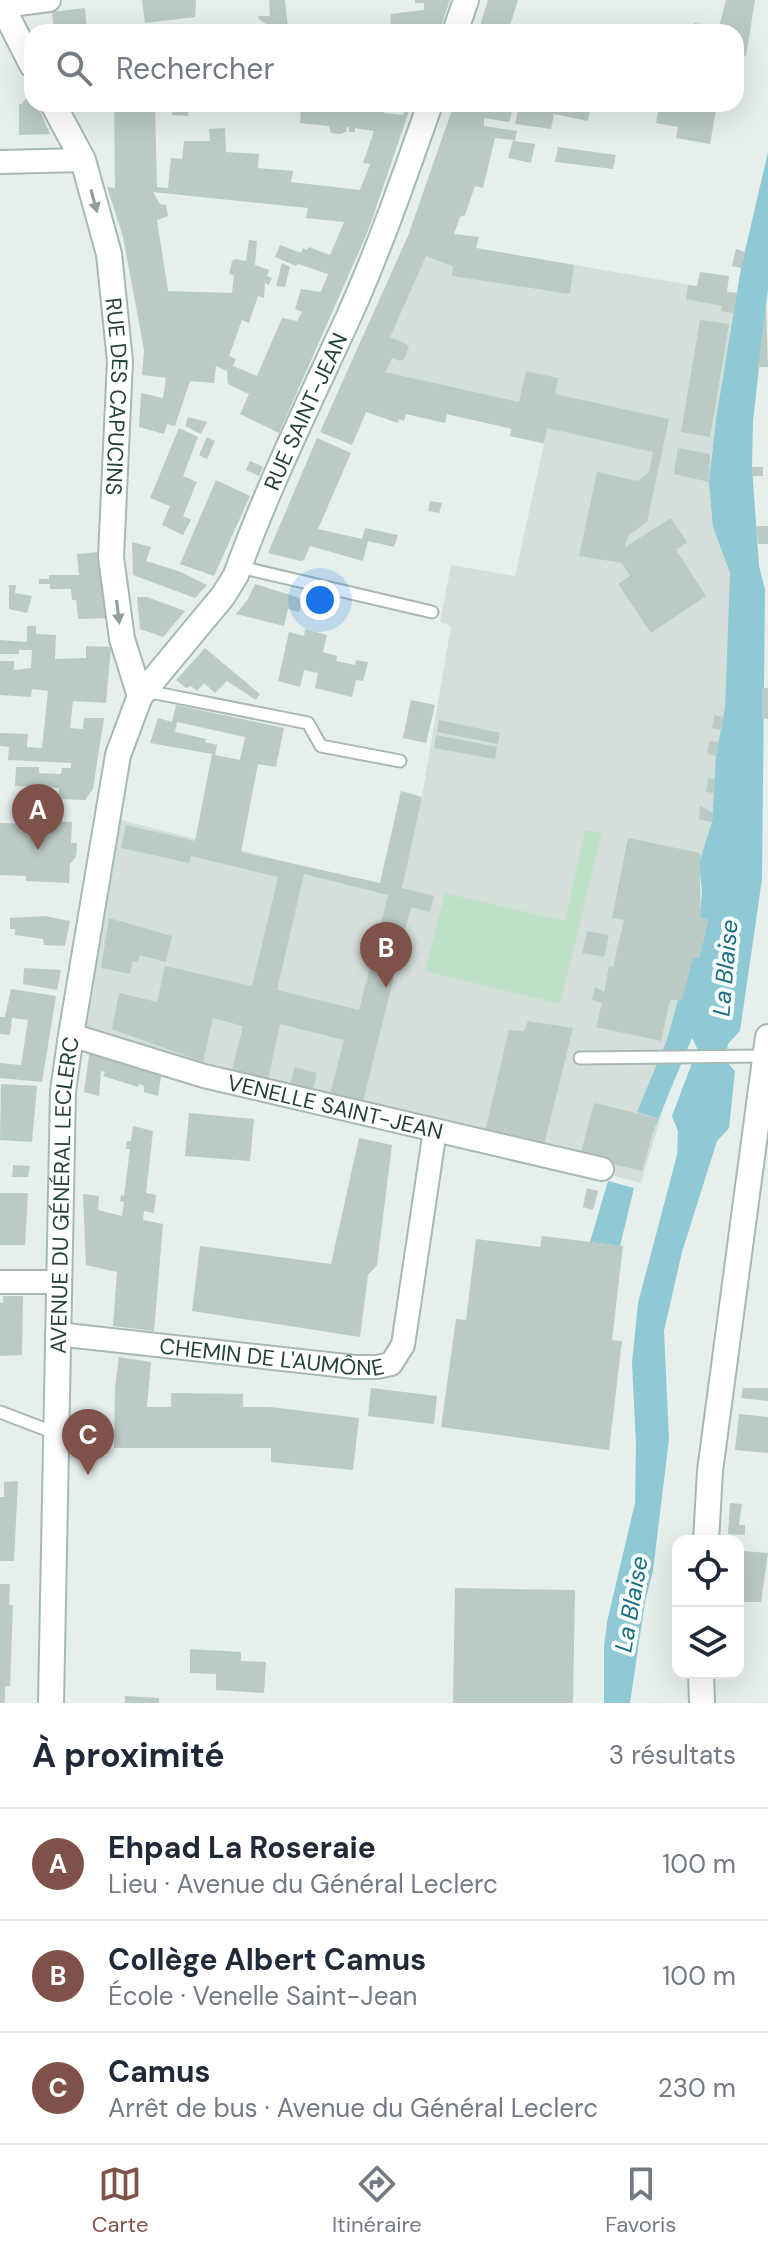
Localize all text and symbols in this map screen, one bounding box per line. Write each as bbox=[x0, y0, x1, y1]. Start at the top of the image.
search box bbox=[24, 24, 744, 112]
icon: search bbox=[52, 46, 96, 90]
text: Rechercher bbox=[116, 49, 275, 88]
one-way arrow bbox=[88, 189, 101, 213]
street label: RUE DES CAPUCINS bbox=[99, 296, 135, 496]
street label: RUE SAINT-JEAN bbox=[257, 328, 354, 494]
your location bbox=[300, 580, 340, 620]
one-way arrow bbox=[112, 600, 125, 625]
pin: A bbox=[12, 784, 64, 850]
water label: La Blaise bbox=[705, 918, 745, 1018]
pin: B bbox=[360, 922, 412, 988]
street label: AVENUE DU GÉNÉRAL LECLERC bbox=[43, 1035, 85, 1354]
street label: VENELLE SAINT-JEAN bbox=[225, 1067, 446, 1146]
street label: CHEMIN DE L'AUMÔNE bbox=[158, 1331, 387, 1382]
pin: C bbox=[62, 1409, 114, 1475]
map controls bbox=[672, 1535, 744, 1679]
button: locate bbox=[672, 1535, 744, 1607]
water label: La Blaise bbox=[607, 1554, 655, 1654]
button: layers bbox=[672, 1607, 744, 1679]
text: À proximité bbox=[32, 1733, 225, 1778]
text: 3 résultats bbox=[609, 1738, 736, 1772]
text: Ehpad La Roseraie bbox=[108, 1828, 376, 1867]
text: A bbox=[49, 1847, 67, 1881]
text: 100 m bbox=[662, 1847, 736, 1881]
text: Lieu · Avenue du Général Leclerc bbox=[108, 1867, 498, 1901]
text: Collège Albert Camus bbox=[108, 1940, 426, 1979]
text: B bbox=[50, 1959, 66, 1993]
text: 100 m bbox=[662, 1959, 736, 1993]
text: École · Venelle Saint-Jean bbox=[108, 1979, 417, 2013]
text: Camus bbox=[108, 2052, 210, 2091]
text: C bbox=[48, 2071, 68, 2105]
text: 230 m bbox=[658, 2071, 736, 2105]
text: Arrêt de bus · Avenue du Général Leclerc bbox=[108, 2091, 598, 2125]
tab: Carte bbox=[92, 2162, 148, 2239]
tab: Itinéraire bbox=[332, 2162, 422, 2239]
tab: Favoris bbox=[605, 2162, 676, 2239]

